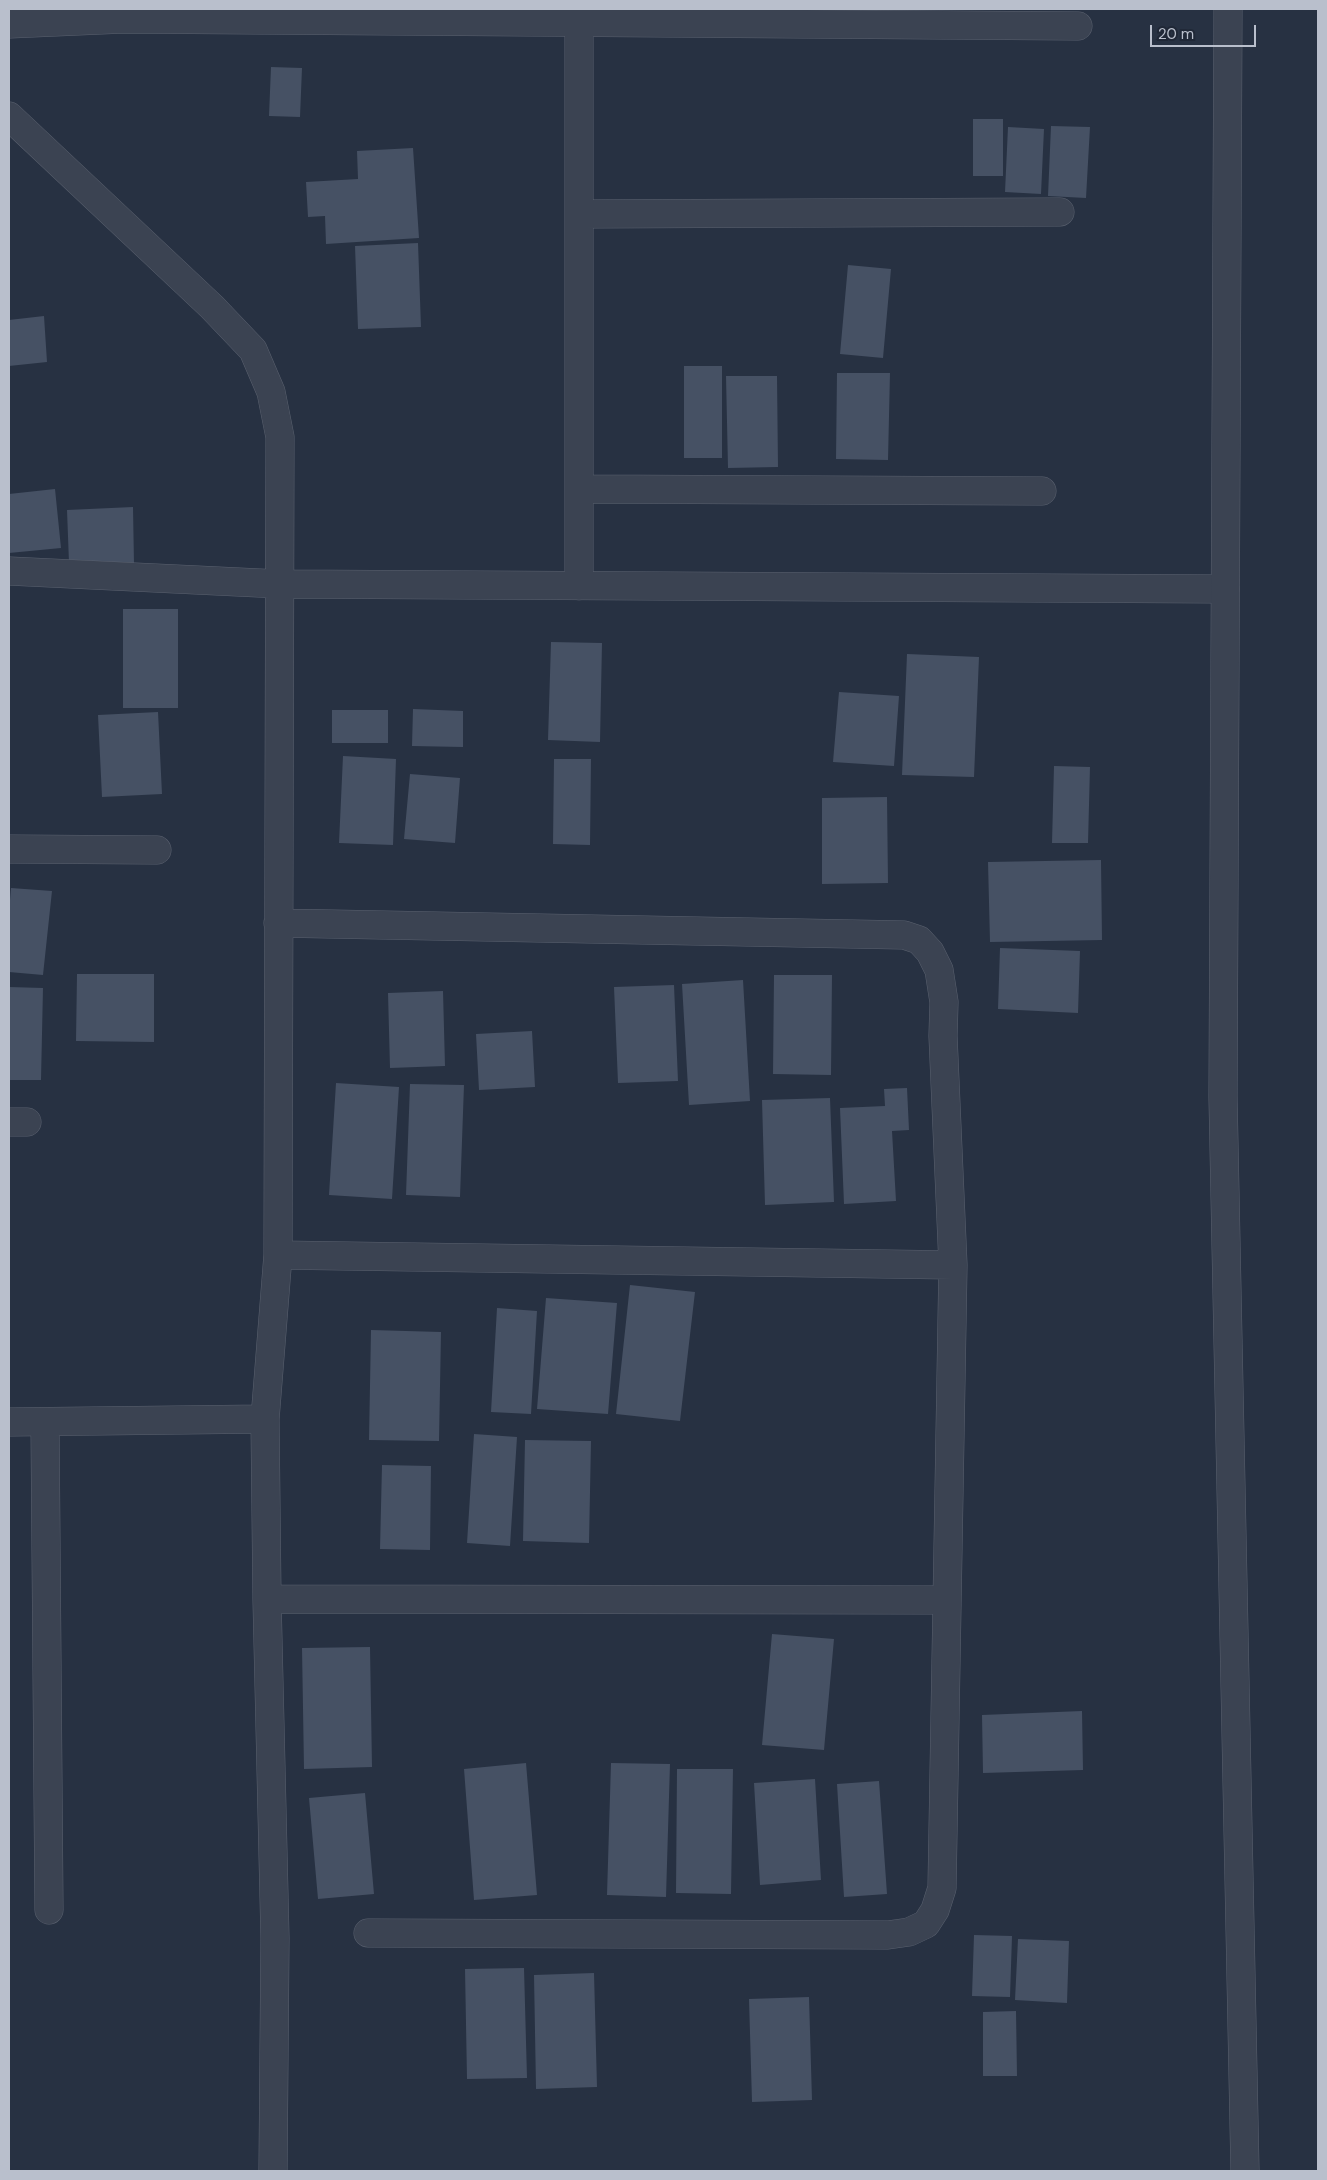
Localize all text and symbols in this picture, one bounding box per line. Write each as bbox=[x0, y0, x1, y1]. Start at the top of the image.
scale bar bbox=[1152, 15, 1258, 47]
text: 20 m bbox=[1158, 24, 1194, 44]

